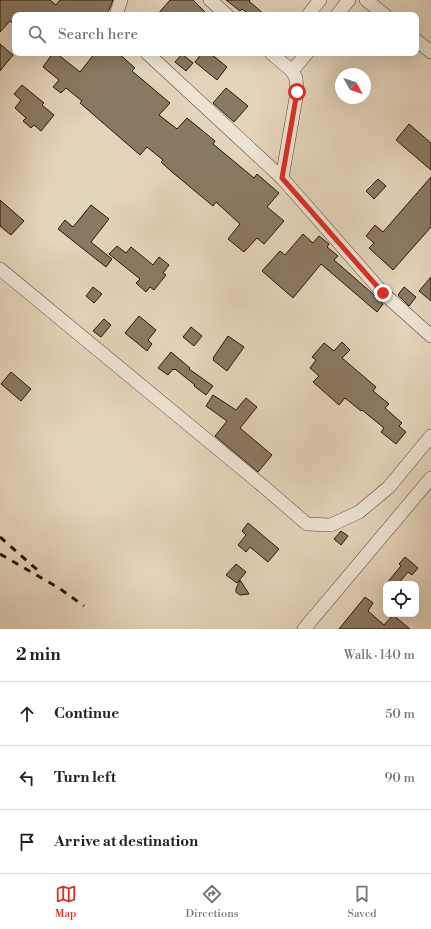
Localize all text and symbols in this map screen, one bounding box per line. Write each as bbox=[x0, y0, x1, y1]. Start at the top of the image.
search box bbox=[12, 12, 419, 56]
icon: search bbox=[26, 23, 48, 45]
text: Search here bbox=[58, 25, 138, 44]
north arrow bbox=[335, 68, 371, 104]
route start bbox=[288, 83, 306, 101]
route end bbox=[374, 284, 392, 302]
map controls bbox=[383, 581, 419, 617]
button: locate bbox=[383, 581, 419, 617]
text: 2 min bbox=[16, 644, 61, 666]
text: Walk · 140 m bbox=[344, 647, 415, 663]
icon: ahead bbox=[16, 703, 38, 725]
text: Continue bbox=[54, 704, 119, 723]
text: 50 m bbox=[385, 706, 415, 722]
icon: left bbox=[16, 767, 38, 789]
text: Turn left bbox=[54, 768, 116, 787]
text: 90 m bbox=[384, 770, 415, 786]
icon: arrive bbox=[16, 831, 38, 853]
text: Arrive at destination bbox=[54, 832, 198, 851]
tab: Map bbox=[55, 883, 77, 921]
tab: Directions bbox=[186, 883, 239, 921]
tab: Saved bbox=[348, 883, 376, 921]

